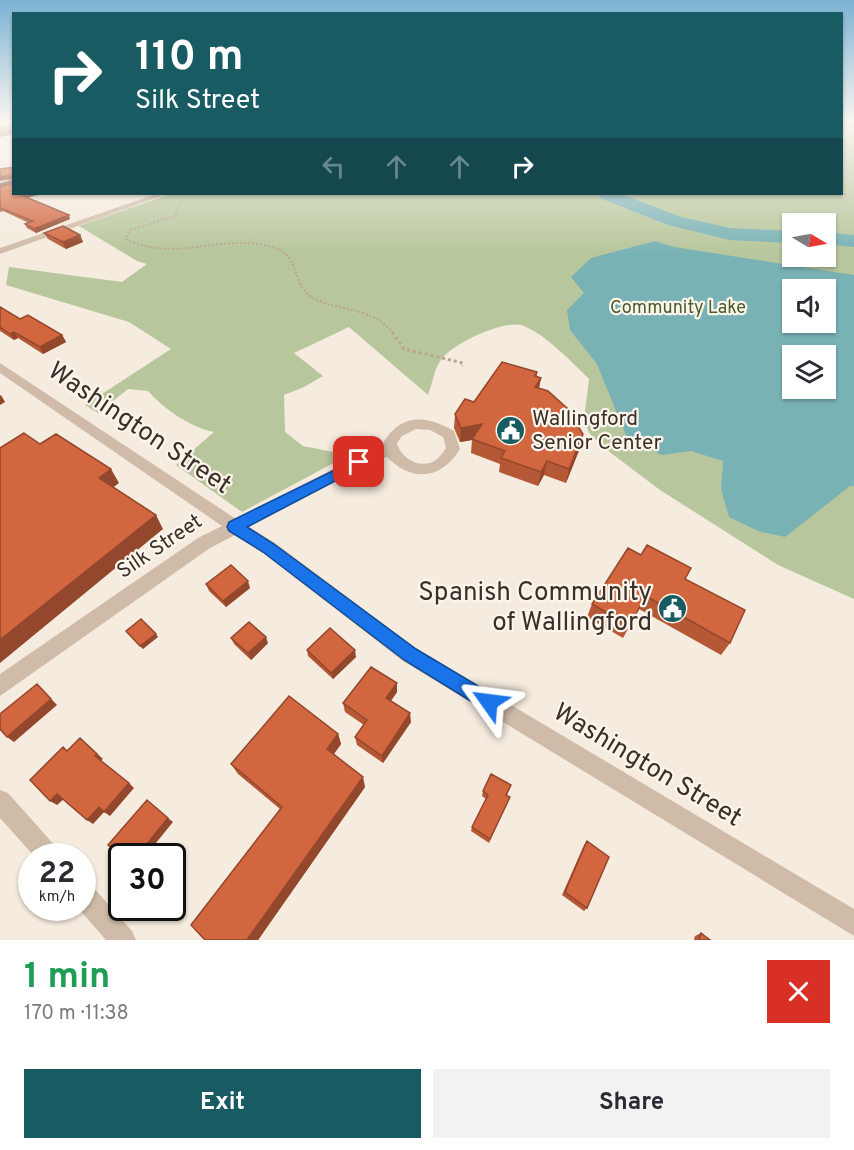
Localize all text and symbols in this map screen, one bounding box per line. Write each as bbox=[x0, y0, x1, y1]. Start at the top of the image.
text: 110 m bbox=[135, 32, 244, 85]
icon: right bbox=[36, 36, 114, 114]
text: Silk Street bbox=[135, 84, 260, 118]
icon: left bbox=[317, 150, 350, 183]
icon: ahead bbox=[380, 150, 413, 183]
icon: ahead bbox=[443, 150, 476, 183]
icon: right bbox=[506, 150, 539, 183]
north arrow bbox=[782, 213, 836, 267]
map controls bbox=[782, 213, 836, 399]
button: sound bbox=[782, 279, 836, 333]
park label: Community Lake bbox=[610, 297, 746, 320]
button: layers bbox=[782, 345, 836, 399]
street label: Washington Street bbox=[41, 355, 237, 503]
place label: Wallingford Senior Center bbox=[532, 406, 662, 457]
public building icon: Wallingford Senior Center bbox=[495, 415, 527, 447]
pin bbox=[333, 436, 384, 487]
icon: arrive bbox=[342, 445, 375, 478]
street label: Silk Street bbox=[112, 509, 208, 585]
place label: Spanish Community of Wallingford bbox=[418, 577, 652, 640]
public building icon: Spanish Community of Wallingford bbox=[657, 592, 689, 624]
position arrow bbox=[457, 670, 521, 734]
street label: Washington Street bbox=[547, 697, 747, 835]
speed limit sign: 30 bbox=[108, 843, 186, 921]
text: 22 bbox=[39, 856, 75, 893]
text: km/h bbox=[39, 888, 75, 907]
text: 1 min bbox=[24, 955, 110, 1001]
button: close bbox=[767, 960, 830, 1023]
text: 170 m · 11:38 bbox=[24, 1001, 129, 1027]
button: Exit bbox=[24, 1069, 421, 1138]
button: Share bbox=[433, 1069, 830, 1138]

